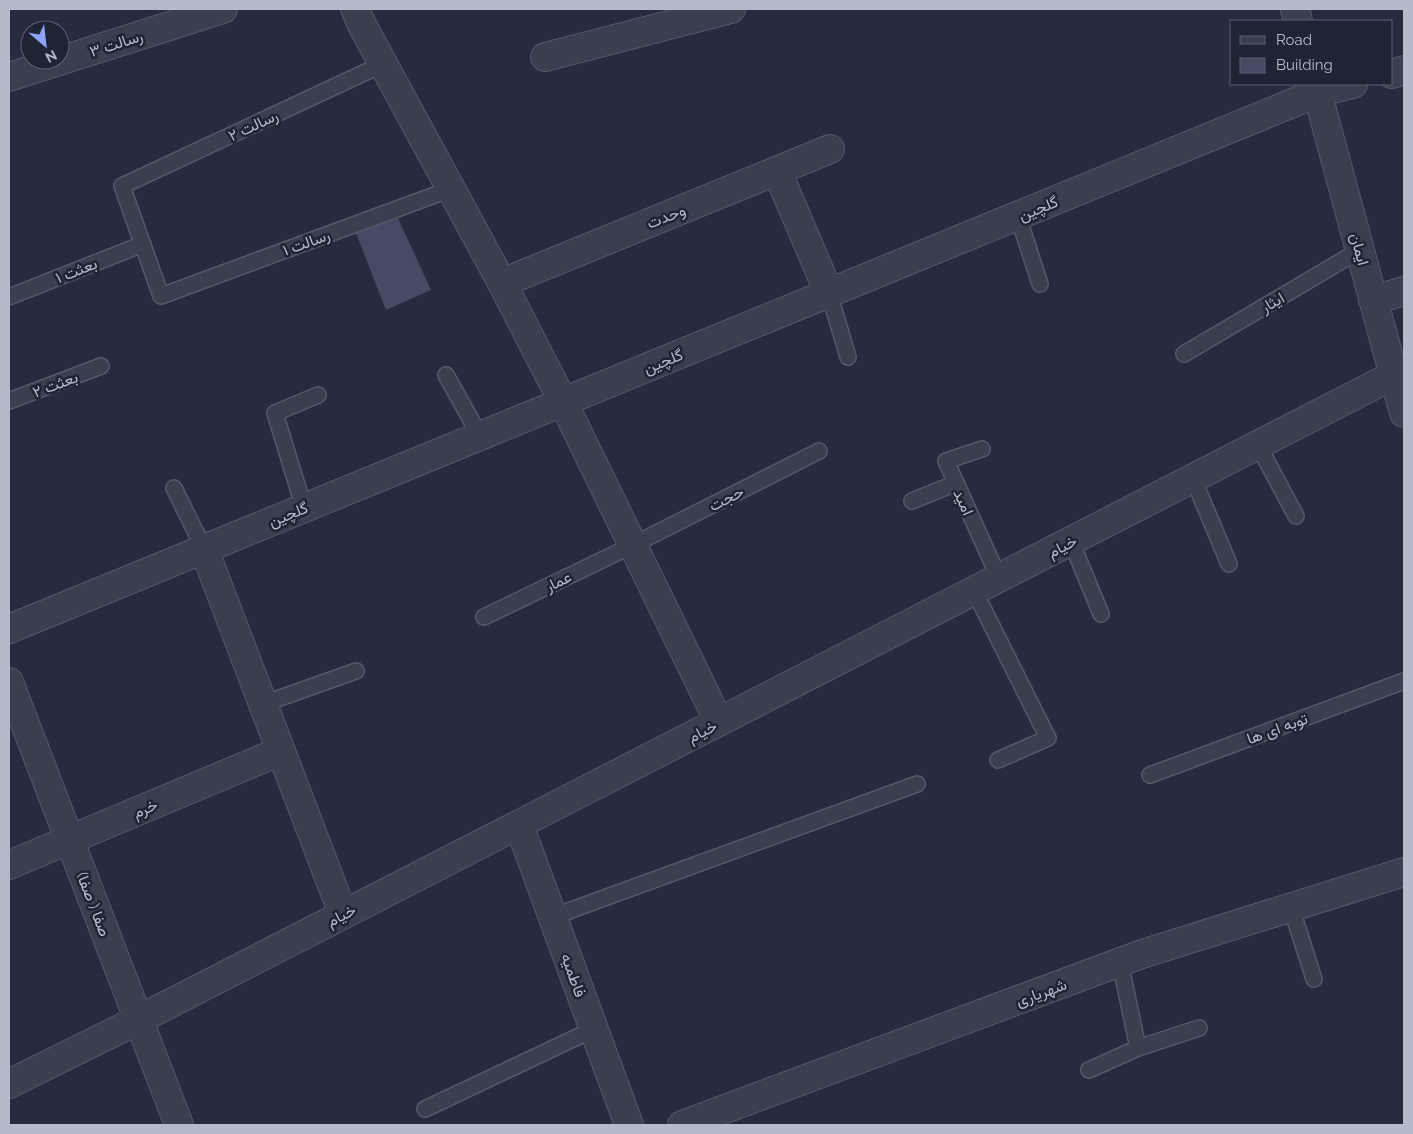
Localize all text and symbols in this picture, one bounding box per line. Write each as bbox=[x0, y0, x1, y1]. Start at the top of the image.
north arrow bbox=[20, 20, 70, 70]
legend bbox=[1230, 20, 1393, 85]
street label: رسالت ۳ bbox=[87, 26, 146, 62]
text: Road bbox=[1276, 31, 1312, 49]
text: N bbox=[43, 47, 60, 66]
text: Building bbox=[1276, 56, 1333, 74]
street label: رسالت ۲ bbox=[225, 106, 282, 146]
street label: گلچین bbox=[1016, 192, 1061, 227]
street label: وحدت bbox=[644, 200, 689, 234]
street label: رسالت ۱ bbox=[280, 225, 333, 261]
street label: ایمان bbox=[1346, 231, 1373, 267]
street label: بعثت ۱ bbox=[53, 254, 100, 287]
street label: ایثار bbox=[1256, 288, 1288, 318]
street label: گلچین bbox=[641, 345, 686, 380]
street label: بعثت ۲ bbox=[30, 367, 80, 402]
street label: حجت bbox=[706, 482, 747, 515]
street label: امید bbox=[949, 486, 978, 518]
street label: گلچین bbox=[266, 498, 311, 533]
street label: خیام bbox=[1044, 531, 1081, 563]
street label: عمار bbox=[541, 567, 575, 597]
street label: توبه ای ها bbox=[1244, 709, 1311, 749]
street label: خیام bbox=[684, 716, 721, 748]
street label: خرم bbox=[130, 795, 161, 823]
street label: صفا ( صفا) bbox=[73, 869, 115, 939]
street label: خیام bbox=[323, 900, 360, 932]
street label: فاطمیه bbox=[557, 951, 590, 1000]
street label: شهریاری bbox=[1013, 975, 1070, 1011]

